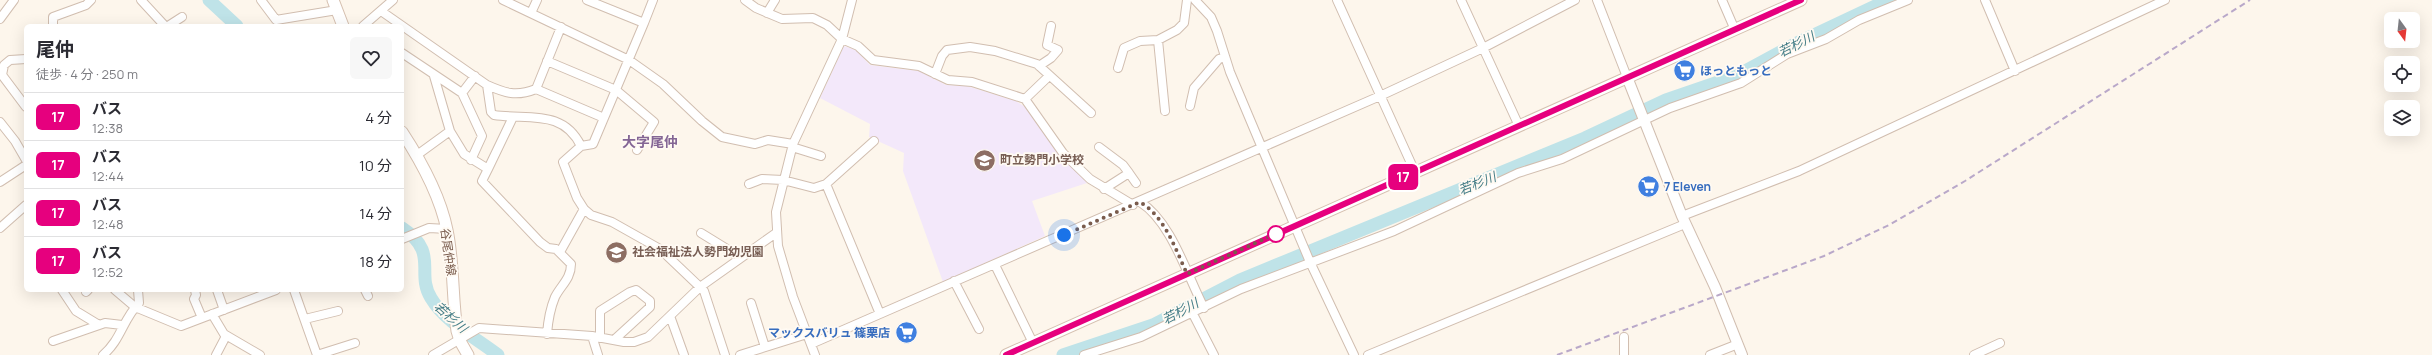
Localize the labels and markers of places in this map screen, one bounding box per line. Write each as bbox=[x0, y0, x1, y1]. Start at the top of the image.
supermarket icon: ほっともっと bbox=[1671, 58, 1697, 84]
place label: ほっともっと bbox=[1700, 62, 1772, 79]
school or university icon: 町立勢門小学校 bbox=[971, 147, 997, 173]
place label: 町立勢門小学校 bbox=[1000, 151, 1084, 168]
supermarket icon: 7 Eleven bbox=[1636, 174, 1662, 200]
place label: 7 Eleven bbox=[1664, 178, 1711, 195]
unlabelled marker bbox=[1267, 225, 1285, 243]
school or university icon: 社会福祉法人勢門幼児園 bbox=[604, 239, 630, 265]
place label: 社会福祉法人勢門幼児園 bbox=[632, 243, 764, 260]
supermarket icon: マックスバリュ 篠栗店 bbox=[893, 320, 919, 346]
place label: マックスバリュ 篠栗店 bbox=[768, 324, 890, 341]

